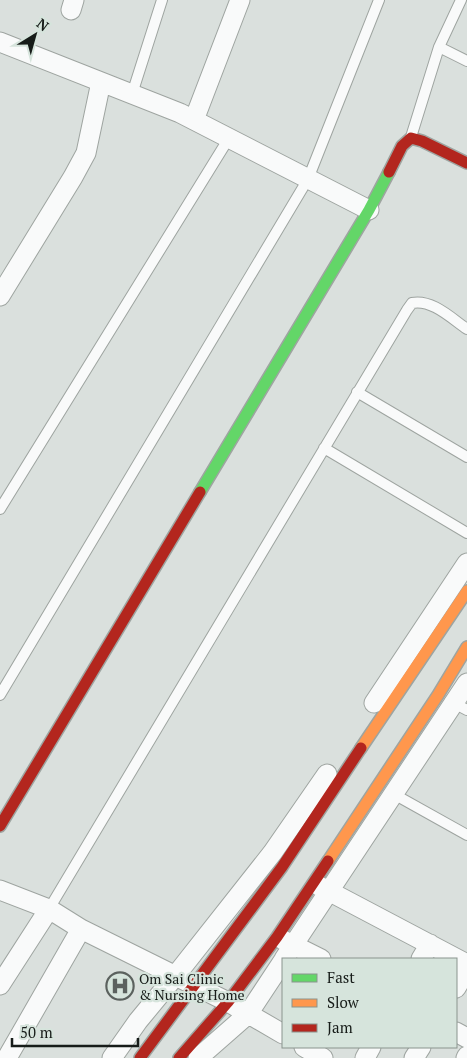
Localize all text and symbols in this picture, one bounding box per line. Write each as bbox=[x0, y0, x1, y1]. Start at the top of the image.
north arrow bbox=[10, 10, 60, 60]
text: N bbox=[33, 13, 53, 35]
legend bbox=[282, 958, 457, 1048]
text: Fast bbox=[327, 967, 355, 987]
place label: Om Sai Clinic & Nursing Home bbox=[139, 969, 245, 1004]
hospital icon: Om Sai Clinic & Nursing Home bbox=[105, 971, 135, 1001]
text: Slow bbox=[327, 992, 360, 1012]
scale bar bbox=[12, 1016, 139, 1048]
text: Jam bbox=[327, 1017, 353, 1037]
text: 50 m bbox=[20, 1022, 53, 1042]

